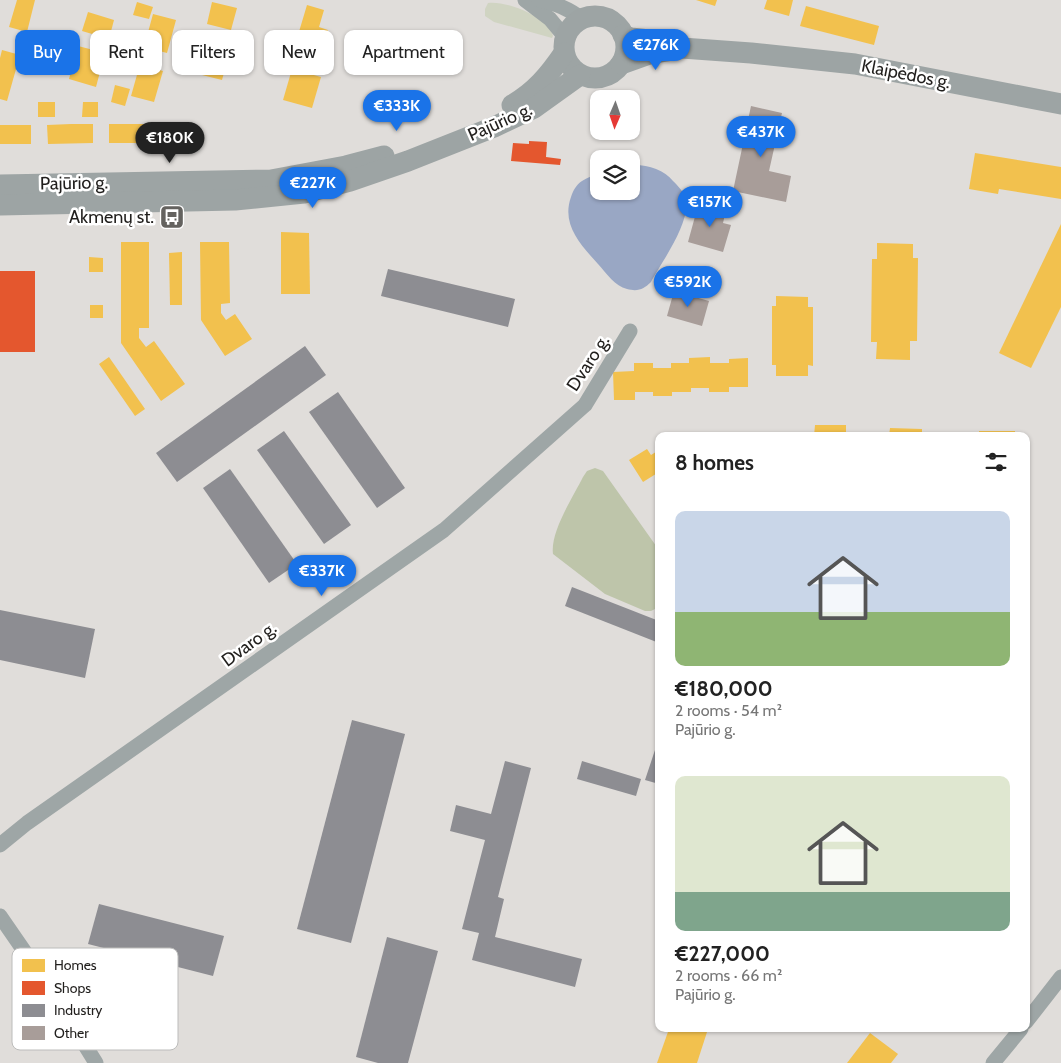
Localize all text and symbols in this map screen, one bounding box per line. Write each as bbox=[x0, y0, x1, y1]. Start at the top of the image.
pin: €276K bbox=[621, 28, 691, 71]
chip: Buy bbox=[15, 30, 80, 75]
chip: Rent bbox=[90, 30, 162, 75]
chip: Filters bbox=[172, 30, 254, 75]
chip: New bbox=[264, 30, 334, 75]
chip: Apartment bbox=[344, 30, 463, 75]
text: €276K bbox=[633, 35, 679, 54]
street label: Klaipėdos g. bbox=[860, 55, 952, 93]
pin: €333K bbox=[362, 90, 432, 132]
north arrow bbox=[590, 90, 640, 140]
map controls bbox=[590, 90, 640, 200]
text: €333K bbox=[374, 96, 420, 115]
street label: Pajūrio g. bbox=[464, 98, 536, 146]
pin: €437K bbox=[726, 116, 796, 158]
pin: €180K bbox=[135, 121, 205, 164]
text: €437K bbox=[737, 122, 785, 141]
text: €180K bbox=[146, 128, 194, 147]
button: layers bbox=[590, 150, 640, 200]
pin: €227K bbox=[278, 166, 348, 209]
street label: Pajūrio g. bbox=[40, 171, 108, 195]
text: €227K bbox=[290, 173, 336, 192]
pin: €157K bbox=[675, 186, 745, 228]
text: €157K bbox=[689, 192, 731, 211]
bus stop icon: Akmenų st. bbox=[159, 204, 185, 230]
place label: Akmenų st. bbox=[69, 206, 154, 228]
pin: €592K bbox=[653, 266, 723, 308]
text: €592K bbox=[665, 272, 711, 291]
street label: Dvaro g. bbox=[562, 331, 614, 395]
icon: filters bbox=[982, 448, 1010, 476]
text: 8 homes bbox=[675, 450, 754, 475]
icon: home bbox=[798, 543, 888, 633]
pin: €337K bbox=[287, 554, 357, 597]
text: €337K bbox=[299, 561, 345, 580]
street label: Dvaro g. bbox=[217, 617, 281, 671]
text: €180,000 bbox=[675, 676, 773, 701]
text: 2 rooms · 54 m² bbox=[675, 701, 782, 720]
text: Pajūrio g. bbox=[675, 720, 736, 739]
icon: home bbox=[798, 808, 888, 898]
text: €227,000 bbox=[675, 941, 770, 966]
legend bbox=[12, 948, 178, 1050]
text: Homes bbox=[54, 956, 97, 974]
text: 2 rooms · 66 m² bbox=[675, 966, 782, 985]
text: Shops bbox=[54, 979, 91, 997]
text: Pajūrio g. bbox=[675, 985, 736, 1004]
text: Industry bbox=[54, 1001, 102, 1019]
text: Other bbox=[54, 1024, 89, 1042]

